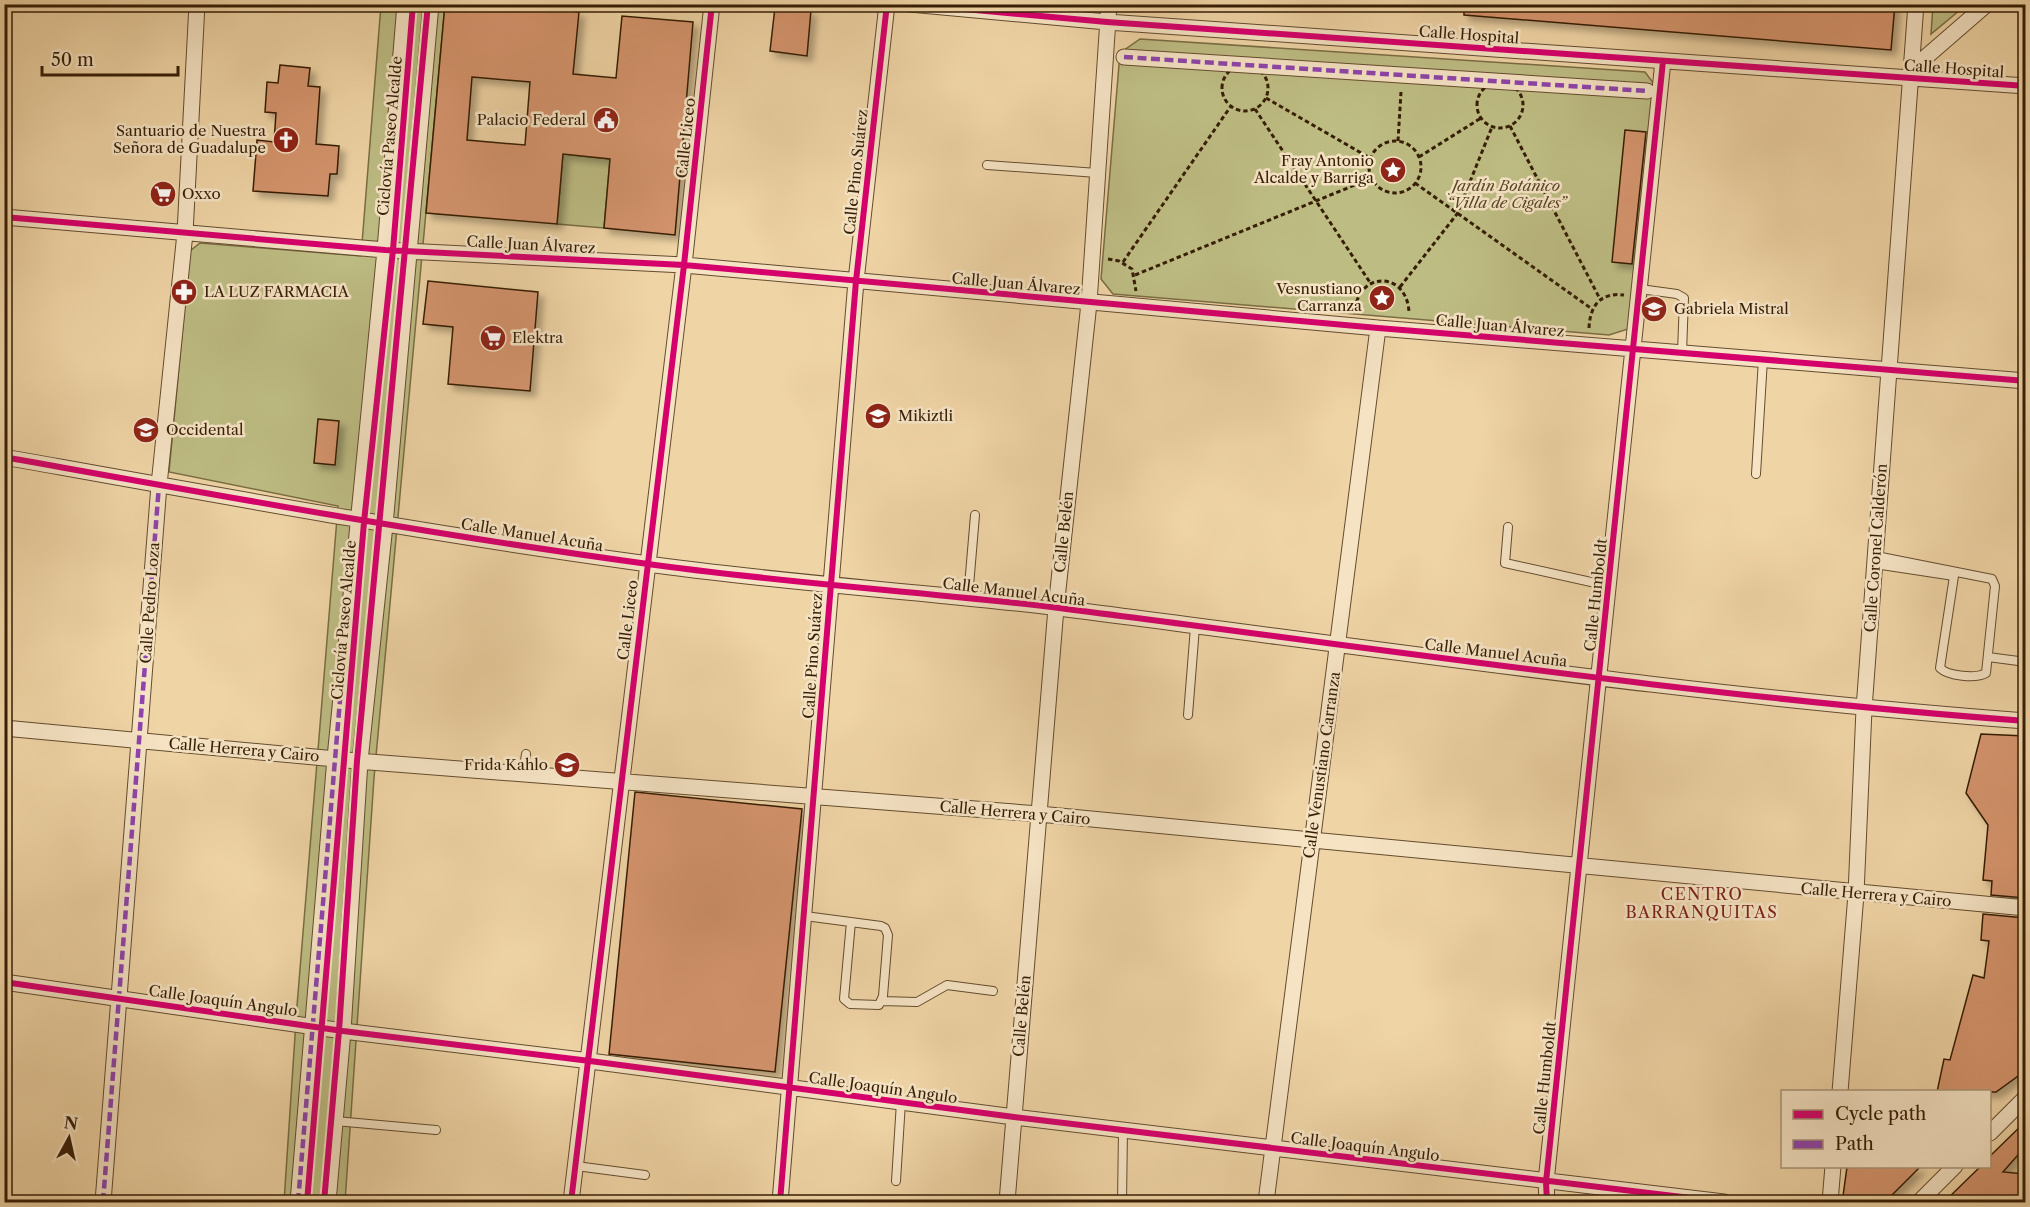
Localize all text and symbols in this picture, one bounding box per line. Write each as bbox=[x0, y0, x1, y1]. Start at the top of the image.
street label: Calle Hospital bbox=[1418, 22, 1520, 48]
scale bar bbox=[42, 39, 178, 77]
text: 50 m bbox=[51, 49, 94, 71]
street label: Ciclovía Paseo Alcalde bbox=[373, 55, 406, 217]
street label: Calle Hospital bbox=[1903, 56, 2005, 82]
street label: Calle Liceo bbox=[672, 97, 699, 179]
public building icon: Palacio Federal bbox=[591, 105, 621, 135]
street label: Calle Pino Suárez bbox=[839, 108, 872, 236]
place label: Palacio Federal bbox=[477, 110, 587, 129]
place label: Santuario de Nuestra Señora de Guadalupe bbox=[113, 121, 266, 157]
church icon: Santuario de Nuestra Señora de Guadalupe bbox=[271, 125, 301, 155]
place label: Fray Antonio Alcalde y Barriga bbox=[1253, 151, 1374, 187]
place icon: Fray Antonio Alcalde y Barriga bbox=[1378, 155, 1408, 185]
park label: Jardín Botánico “Villa de Cigales” bbox=[1446, 176, 1569, 212]
supermarket icon: Oxxo bbox=[148, 179, 178, 209]
place label: Oxxo bbox=[182, 184, 221, 203]
street label: Calle Juan Álvarez bbox=[466, 232, 596, 257]
street label: Calle Juan Álvarez bbox=[951, 268, 1081, 299]
pharmacy icon: LA LUZ FARMACIA bbox=[169, 277, 199, 307]
place label: Vesnustiano Carranza bbox=[1275, 279, 1362, 315]
place label: LA LUZ FARMACIA bbox=[204, 282, 350, 301]
place icon: Vesnustiano Carranza bbox=[1367, 283, 1397, 313]
school or university icon: Gabriela Mistral bbox=[1639, 294, 1669, 324]
place label: Gabriela Mistral bbox=[1674, 299, 1789, 318]
street label: Calle Juan Álvarez bbox=[1435, 310, 1565, 341]
supermarket icon: Elektra bbox=[478, 323, 508, 353]
place label: Elektra bbox=[512, 328, 563, 347]
school or university icon: Mikiztli bbox=[863, 401, 893, 431]
place label: Mikiztli bbox=[898, 406, 953, 425]
school or university icon: Occidental bbox=[131, 415, 161, 445]
place label: Occidental bbox=[166, 420, 244, 439]
street label: Calle Coronel Calderón bbox=[1860, 462, 1891, 633]
street label: Calle Belén bbox=[1050, 490, 1077, 574]
street label: Calle Manuel Acuña bbox=[460, 514, 605, 555]
street label: Calle Humboldt bbox=[1580, 537, 1611, 653]
street label: Ciclovía Paseo Alcalde bbox=[327, 539, 360, 701]
street label: Calle Pedro Loza bbox=[136, 541, 163, 664]
street label: Calle Manuel Acuña bbox=[942, 573, 1087, 610]
street label: Calle Liceo bbox=[613, 579, 642, 661]
street label: Calle Pino Suárez bbox=[799, 592, 826, 720]
street label: Calle Manuel Acuña bbox=[1424, 634, 1569, 671]
street label: Calle Venustiano Carranza bbox=[1299, 670, 1344, 860]
street label: Calle Herrera y Cairo bbox=[168, 733, 320, 766]
school or university icon: Frida Kahlo bbox=[552, 750, 582, 780]
place label: Frida Kahlo bbox=[464, 755, 548, 774]
street label: Calle Herrera y Cairo bbox=[939, 796, 1091, 829]
street label: Calle Herrera y Cairo bbox=[1800, 878, 1952, 911]
district label: CENTRO BARRANQUITAS bbox=[1626, 884, 1778, 922]
street label: Calle Belén bbox=[1008, 974, 1035, 1058]
street label: Calle Joaquín Angulo bbox=[147, 981, 299, 1020]
street label: Calle Humboldt bbox=[1529, 1020, 1560, 1136]
street label: Calle Joaquín Angulo bbox=[807, 1068, 959, 1107]
legend bbox=[1781, 1090, 1991, 1168]
text: Cycle path bbox=[1835, 1103, 1926, 1125]
north arrow bbox=[39, 1108, 99, 1168]
text: N bbox=[63, 1112, 79, 1134]
street label: Calle Joaquín Angulo bbox=[1289, 1128, 1441, 1165]
text: Path bbox=[1835, 1133, 1874, 1155]

